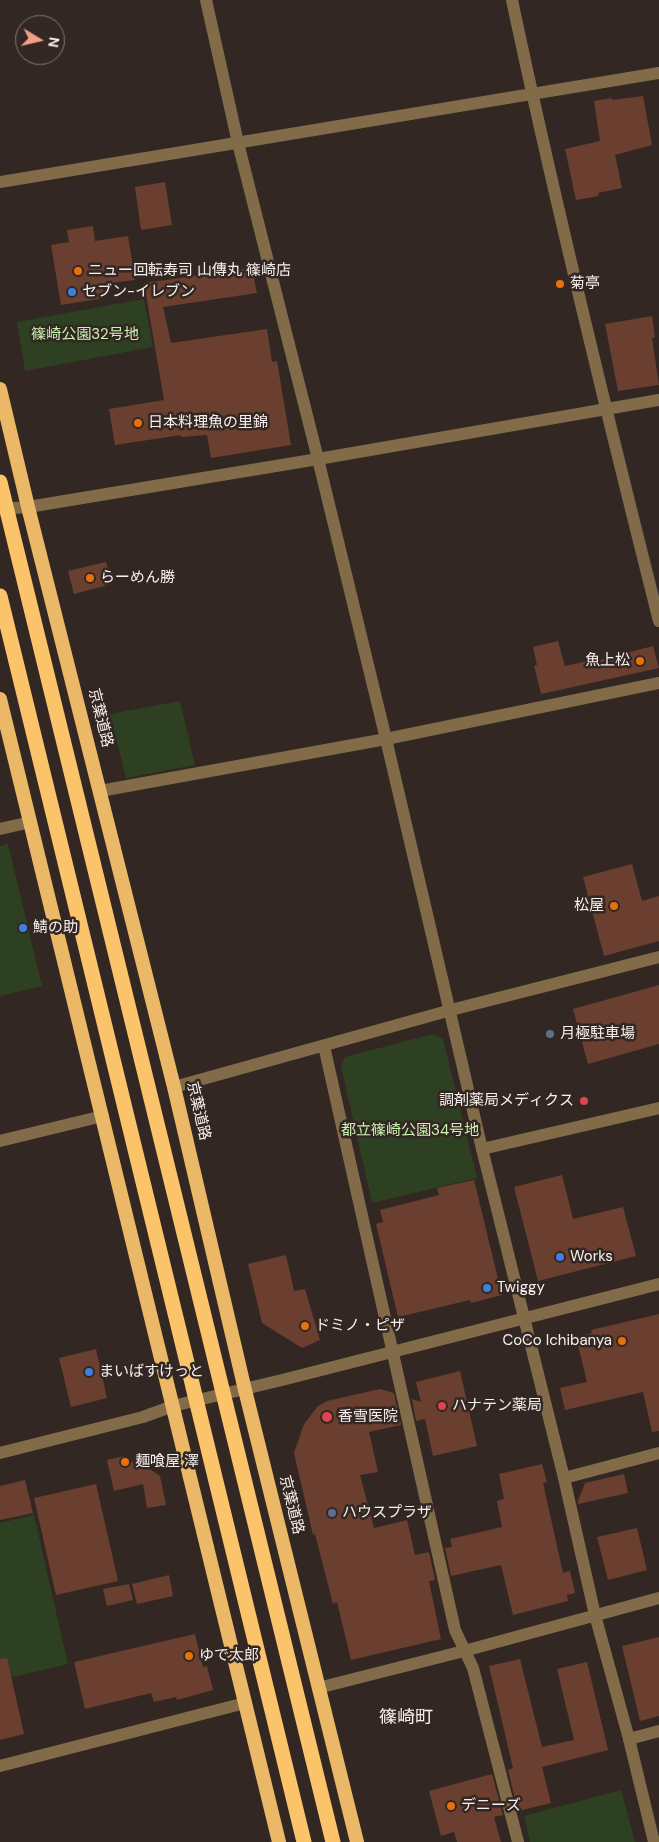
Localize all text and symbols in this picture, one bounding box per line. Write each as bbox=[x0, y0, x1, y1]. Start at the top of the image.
north arrow bbox=[15, 15, 65, 65]
text: N bbox=[44, 36, 64, 49]
place label: ニュー回転寿司 山傳丸 篠崎店 bbox=[88, 262, 291, 280]
marker: ニュー回転寿司 山傳丸 篠崎店 bbox=[72, 265, 84, 277]
place label: 菊亭 bbox=[570, 275, 600, 293]
marker: 菊亭 bbox=[554, 278, 566, 290]
place label: セブン-イレブン bbox=[82, 283, 195, 301]
marker: セブン-イレブン bbox=[66, 286, 78, 298]
park label: 篠崎公園32号地 bbox=[31, 326, 139, 344]
place label: 日本料理魚の里錦 bbox=[148, 414, 268, 432]
marker: 日本料理魚の里錦 bbox=[132, 417, 144, 429]
place label: らーめん勝 bbox=[100, 569, 175, 587]
marker: らーめん勝 bbox=[84, 572, 96, 584]
place label: 魚上松 bbox=[585, 652, 630, 670]
marker: 魚上松 bbox=[634, 655, 646, 667]
street label: 京葉道路 bbox=[84, 687, 116, 749]
place label: 松屋 bbox=[574, 897, 604, 915]
marker: 松屋 bbox=[608, 900, 620, 912]
place label: 鯖の助 bbox=[33, 919, 78, 937]
marker: 鯖の助 bbox=[17, 922, 29, 934]
place label: 月極駐車場 bbox=[560, 1025, 635, 1043]
marker: 月極駐車場 bbox=[544, 1028, 556, 1040]
street label: 京葉道路 bbox=[182, 1080, 214, 1142]
place label: 調剤薬局メディクス bbox=[439, 1092, 574, 1110]
marker: 調剤薬局メディクス bbox=[578, 1095, 590, 1107]
park label: 都立篠崎公園34号地 bbox=[341, 1122, 479, 1140]
place label: Works bbox=[570, 1248, 613, 1266]
marker: Works bbox=[554, 1251, 566, 1263]
place label: Twiggy bbox=[497, 1279, 545, 1297]
marker: Twiggy bbox=[481, 1282, 493, 1294]
place label: ドミノ・ピザ bbox=[315, 1317, 405, 1335]
marker: ドミノ・ピザ bbox=[299, 1320, 311, 1332]
place label: CoCo Ichibanya bbox=[502, 1332, 612, 1350]
marker: CoCo Ichibanya bbox=[616, 1335, 628, 1347]
place label: まいばすけっと bbox=[99, 1363, 204, 1381]
marker: まいばすけっと bbox=[83, 1366, 95, 1378]
place label: ハナテン薬局 bbox=[452, 1397, 542, 1415]
marker: ハナテン薬局 bbox=[436, 1400, 448, 1412]
place label: 香雪医院 bbox=[338, 1408, 398, 1426]
marker: 香雪医院 bbox=[320, 1410, 334, 1424]
place label: 麺喰屋 澤 bbox=[135, 1453, 199, 1471]
marker: 麺喰屋 澤 bbox=[119, 1456, 131, 1468]
street label: 京葉道路 bbox=[275, 1474, 307, 1536]
place label: ハウスプラザ bbox=[342, 1504, 432, 1522]
marker: ハウスプラザ bbox=[326, 1507, 338, 1519]
place label: ゆで太郎 bbox=[199, 1647, 259, 1665]
marker: ゆで太郎 bbox=[183, 1650, 195, 1662]
district label: 篠崎町 bbox=[379, 1707, 433, 1729]
place label: デニーズ bbox=[461, 1797, 521, 1815]
marker: デニーズ bbox=[445, 1800, 457, 1812]

